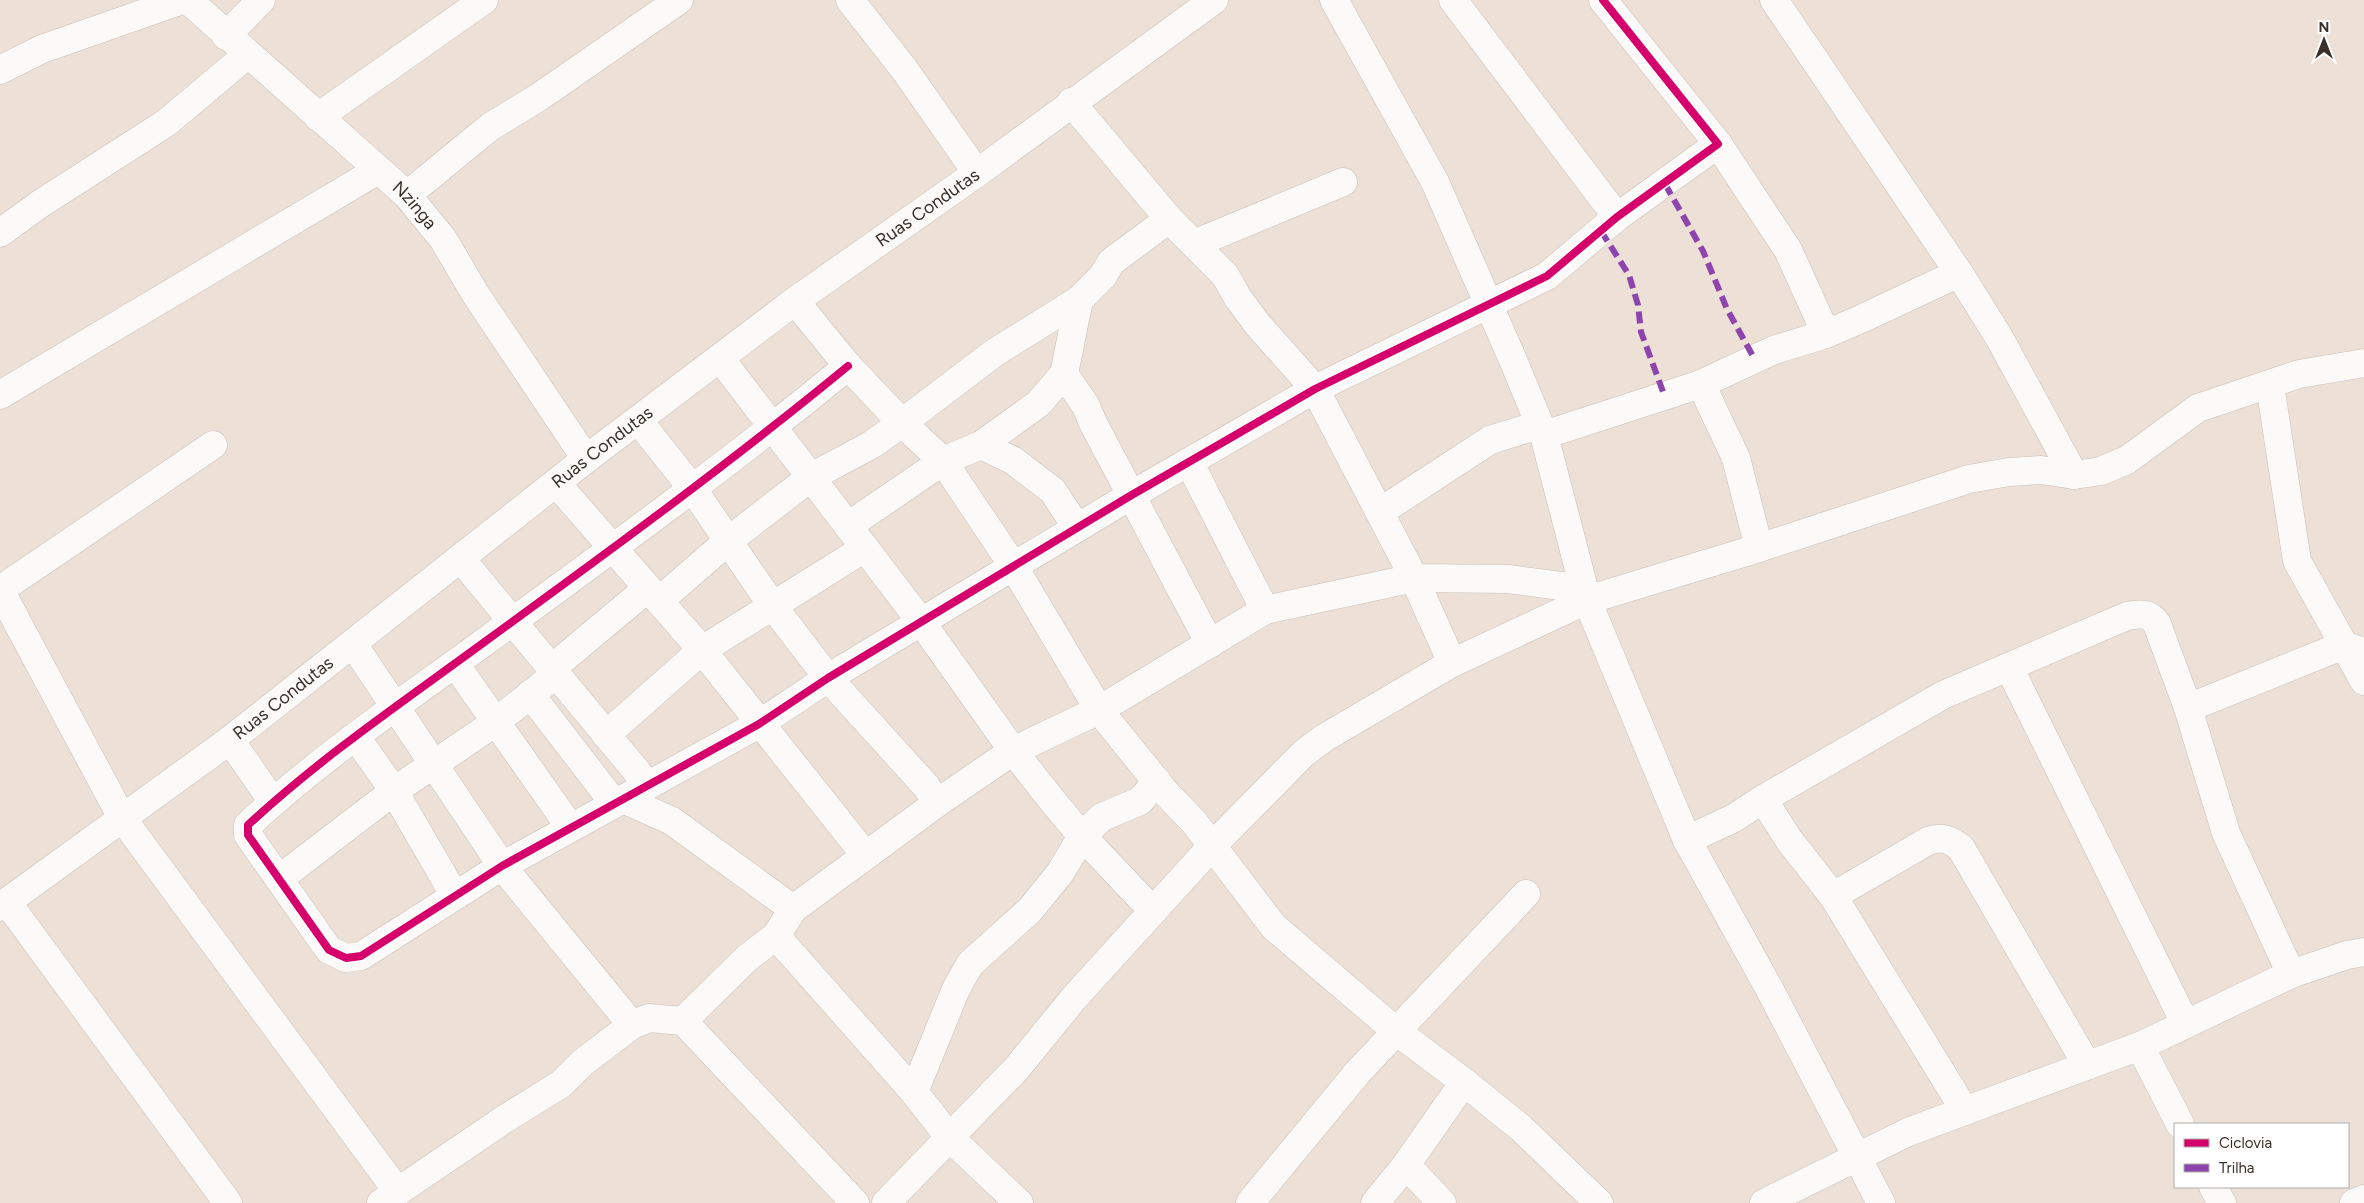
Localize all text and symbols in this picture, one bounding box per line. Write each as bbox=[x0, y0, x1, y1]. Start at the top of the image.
north arrow bbox=[2299, 15, 2349, 65]
text: N bbox=[2319, 19, 2329, 36]
street label: Ruas Condutas bbox=[872, 164, 984, 252]
street label: Nzinga bbox=[388, 176, 442, 234]
street label: Ruas Condutas bbox=[547, 401, 657, 493]
street label: Ruas Condutas bbox=[229, 652, 338, 744]
legend bbox=[2174, 1123, 2349, 1188]
text: Ciclovia bbox=[2219, 1134, 2272, 1152]
text: Trilha bbox=[2219, 1159, 2254, 1177]

